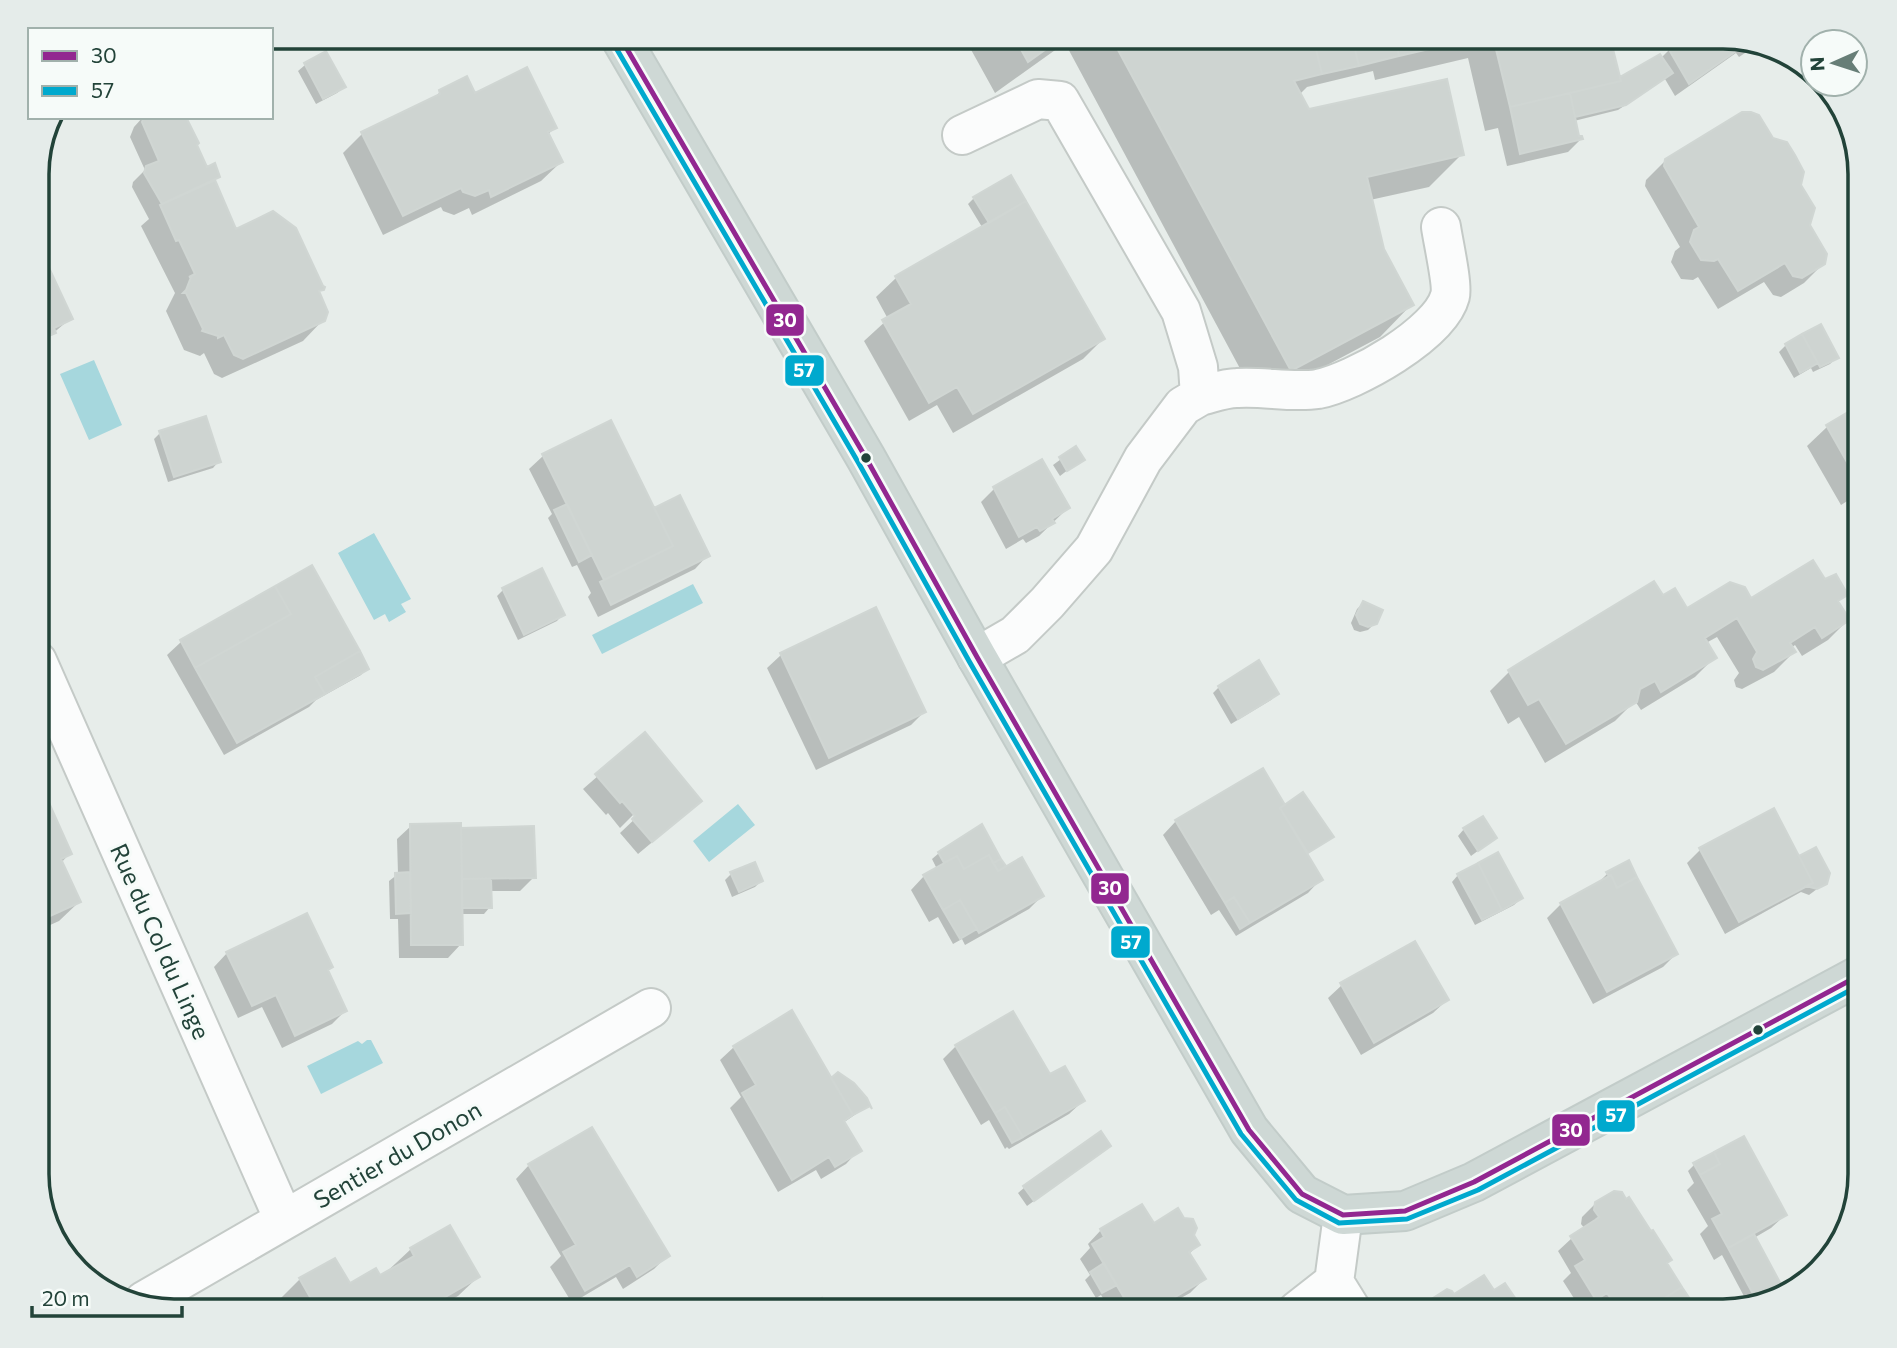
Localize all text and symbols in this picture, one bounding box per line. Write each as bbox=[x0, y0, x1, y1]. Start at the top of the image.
legend bbox=[28, 28, 273, 119]
north arrow bbox=[1799, 28, 1869, 98]
text: 30 bbox=[91, 42, 117, 67]
text: N bbox=[1805, 56, 1828, 72]
text: 57 bbox=[91, 77, 114, 102]
line badge: 30 bbox=[765, 303, 805, 337]
text: 30 bbox=[773, 308, 797, 331]
line badge: 57 bbox=[784, 354, 825, 387]
text: 57 bbox=[793, 358, 815, 381]
unlabelled marker bbox=[859, 451, 873, 465]
street label: Rue du Col du Linge bbox=[105, 839, 217, 1043]
line badge: 30 bbox=[1090, 872, 1130, 905]
text: 30 bbox=[1098, 876, 1122, 899]
line badge: 57 bbox=[1110, 925, 1151, 959]
text: 57 bbox=[1120, 930, 1142, 953]
unlabelled marker bbox=[1751, 1023, 1765, 1037]
street label: Sentier du Donon bbox=[308, 1094, 486, 1214]
line badge: 57 bbox=[1596, 1099, 1636, 1133]
text: 57 bbox=[1605, 1103, 1627, 1126]
line badge: 30 bbox=[1551, 1113, 1591, 1147]
text: 30 bbox=[1559, 1118, 1583, 1141]
scale bar bbox=[32, 1274, 182, 1318]
text: 20 m bbox=[42, 1285, 90, 1310]

